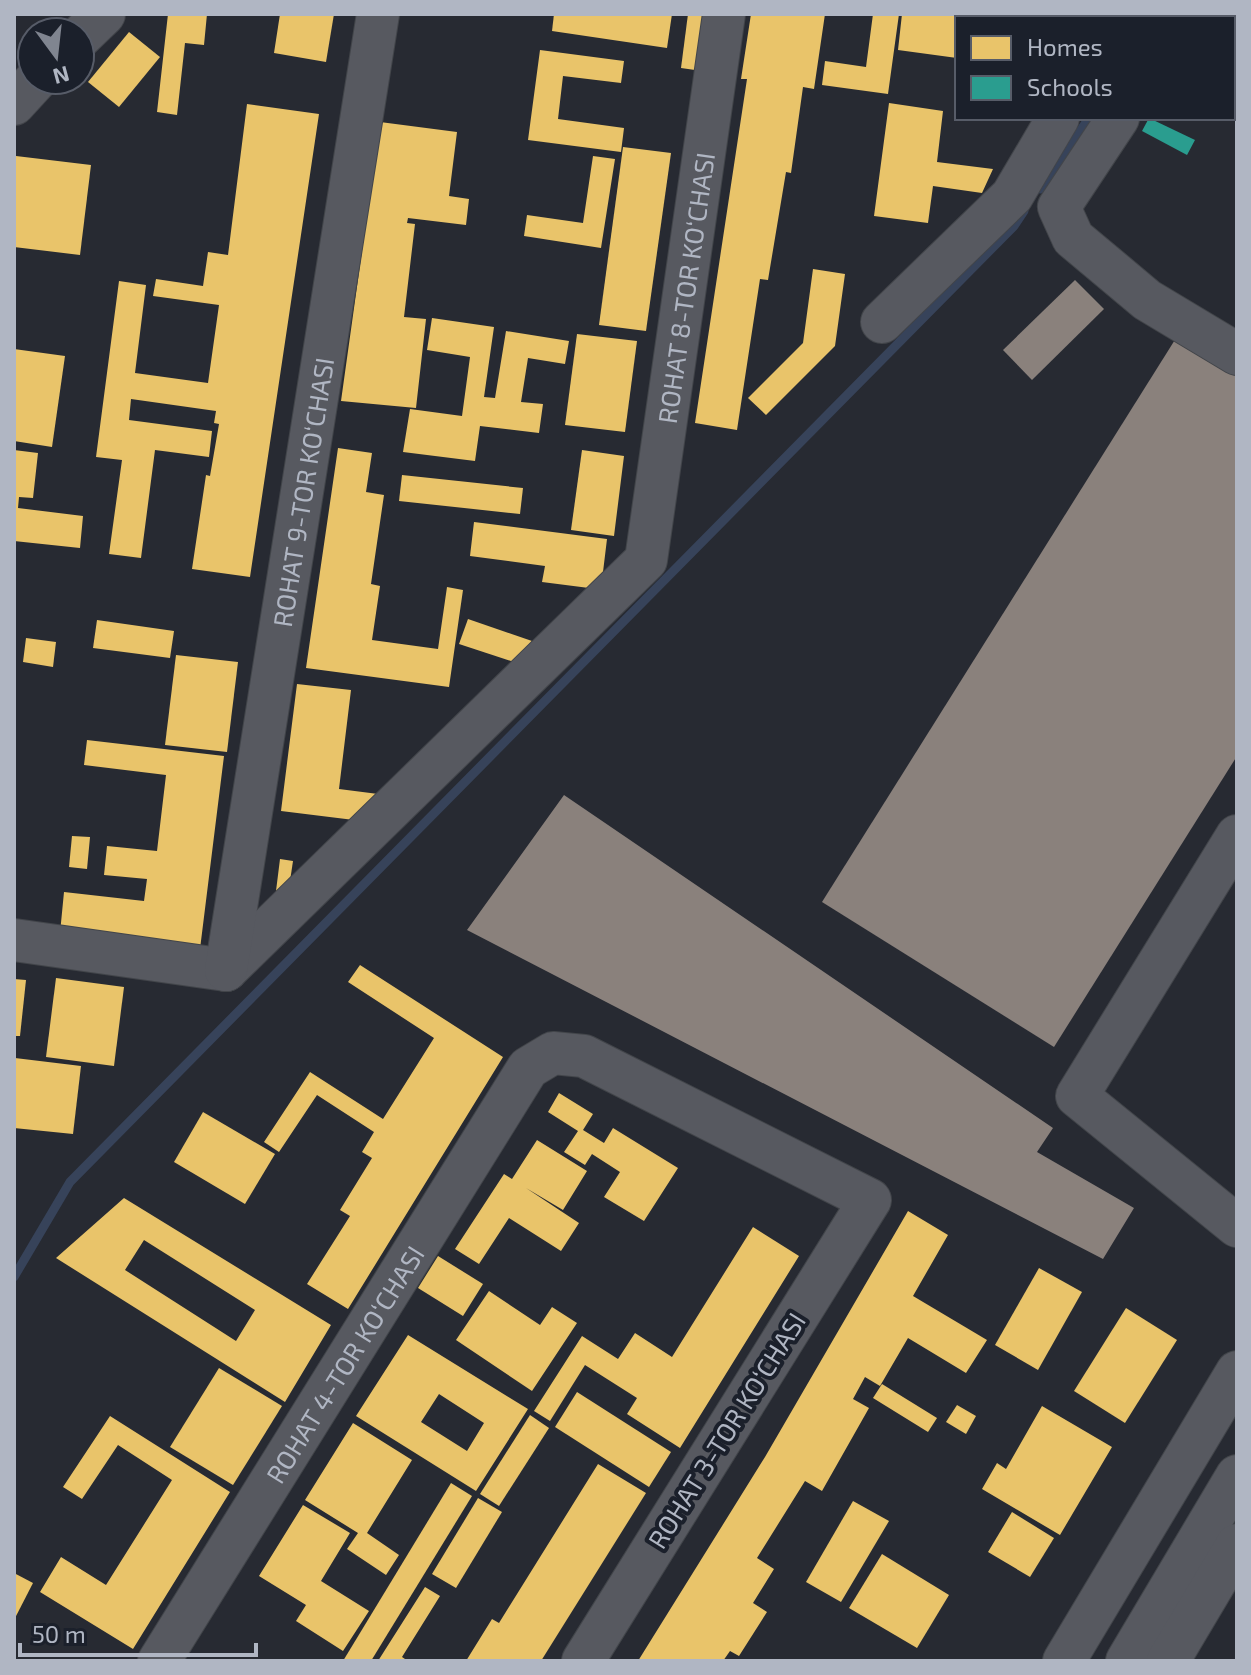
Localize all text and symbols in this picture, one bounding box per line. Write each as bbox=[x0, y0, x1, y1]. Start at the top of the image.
north arrow bbox=[16, 16, 96, 96]
legend bbox=[955, 16, 1235, 120]
text: Homes bbox=[1027, 32, 1103, 61]
text: N bbox=[50, 62, 72, 91]
text: Schools bbox=[1027, 72, 1113, 101]
street label: ROHAT 8-TOR KO‘CHASI bbox=[650, 150, 720, 425]
street label: ROHAT 9-TOR KO‘CHASI bbox=[265, 355, 339, 629]
street label: ROHAT 4-TOR KO‘CHASI bbox=[258, 1239, 429, 1488]
street label: ROHAT 3-TOR KO‘CHASI bbox=[641, 1306, 811, 1554]
scale bar bbox=[20, 1607, 256, 1657]
text: 50 m bbox=[32, 1619, 86, 1648]

